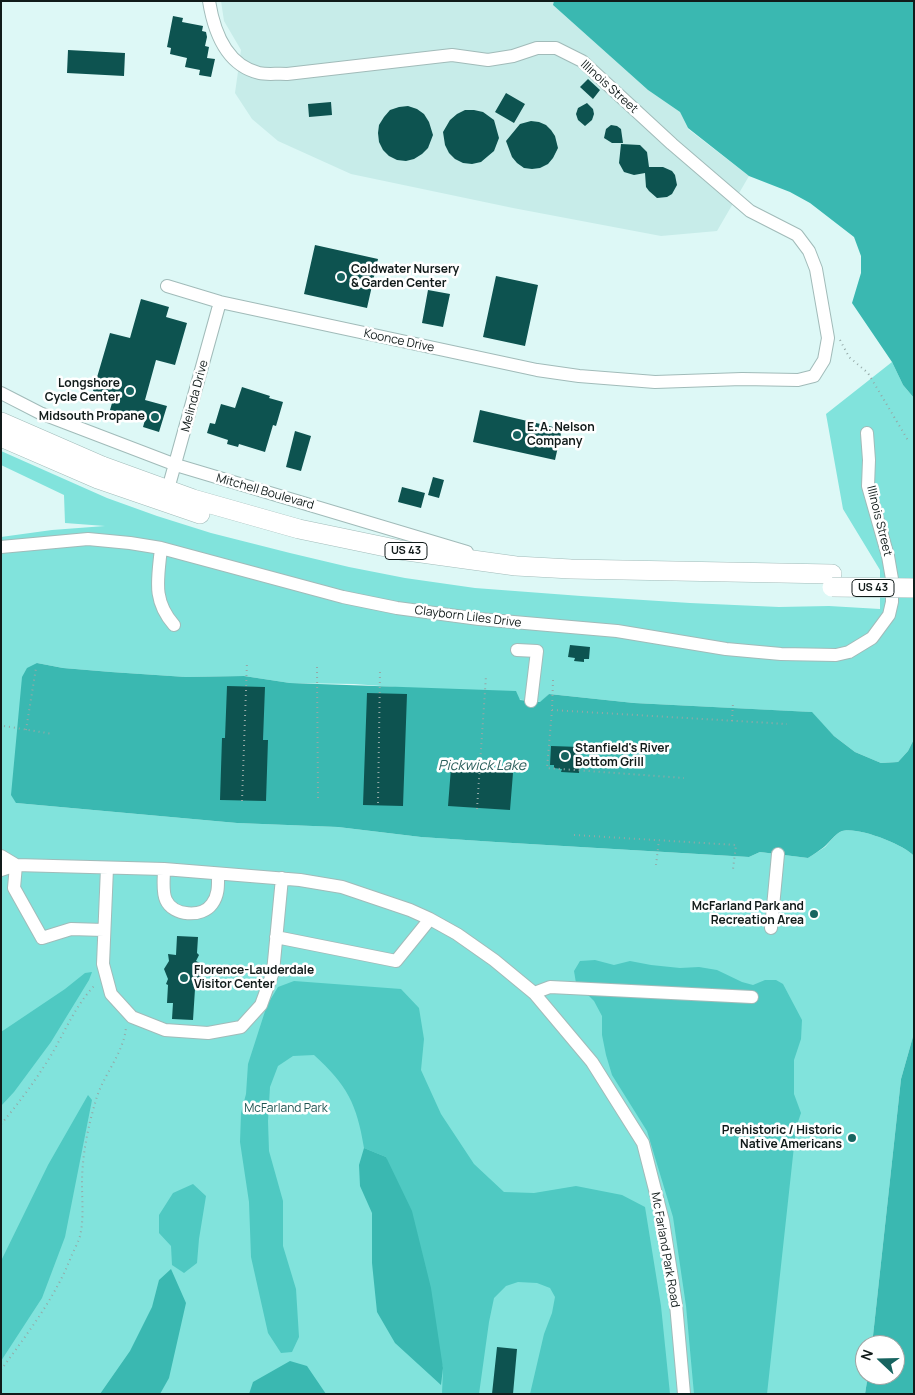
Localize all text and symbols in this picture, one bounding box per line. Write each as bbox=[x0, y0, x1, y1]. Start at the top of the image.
street label: Illinois Street bbox=[577, 58, 641, 116]
place label: Coldwater Nursery & Garden Center bbox=[351, 263, 459, 291]
marker: Coldwater Nursery & Garden Center bbox=[335, 271, 347, 283]
street label: Koonce Drive bbox=[362, 326, 436, 356]
street label: Melinda Drive bbox=[178, 358, 212, 434]
place label: Longshore Cycle Center bbox=[45, 377, 120, 405]
marker: Longshore Cycle Center bbox=[124, 385, 136, 397]
place label: Midsouth Propane bbox=[39, 410, 145, 424]
marker: Midsouth Propane bbox=[149, 411, 161, 423]
place label: E. A. Nelson Company bbox=[527, 421, 595, 449]
marker: E. A. Nelson Company bbox=[511, 429, 523, 441]
street label: Mitchell Boulevard bbox=[214, 471, 316, 513]
street label: Illinois Street bbox=[863, 484, 895, 558]
road number: US 43 bbox=[385, 542, 427, 560]
road number: US 43 bbox=[852, 580, 894, 596]
street label: Clayborn Liles Drive bbox=[414, 603, 522, 631]
place label: Stanfield's River Bottom Grill bbox=[575, 742, 669, 770]
marker: Stanfield's River Bottom Grill bbox=[559, 750, 571, 762]
water label: Pickwick Lake bbox=[438, 758, 526, 774]
place label: McFarland Park and Recreation Area bbox=[692, 900, 804, 928]
marker: McFarland Park and Recreation Area bbox=[808, 908, 820, 920]
place label: Florence-Lauderdale Visitor Center bbox=[194, 964, 314, 992]
marker: Florence-Lauderdale Visitor Center bbox=[178, 972, 190, 984]
park label: McFarland Park bbox=[244, 1102, 328, 1116]
place label: Prehistoric / Historic Native Americans bbox=[722, 1124, 842, 1152]
marker: Prehistoric / Historic Native Americans bbox=[846, 1132, 858, 1144]
street label: Mc Farland Park Road bbox=[648, 1191, 682, 1309]
north arrow bbox=[855, 1335, 905, 1385]
text: N bbox=[856, 1347, 877, 1363]

